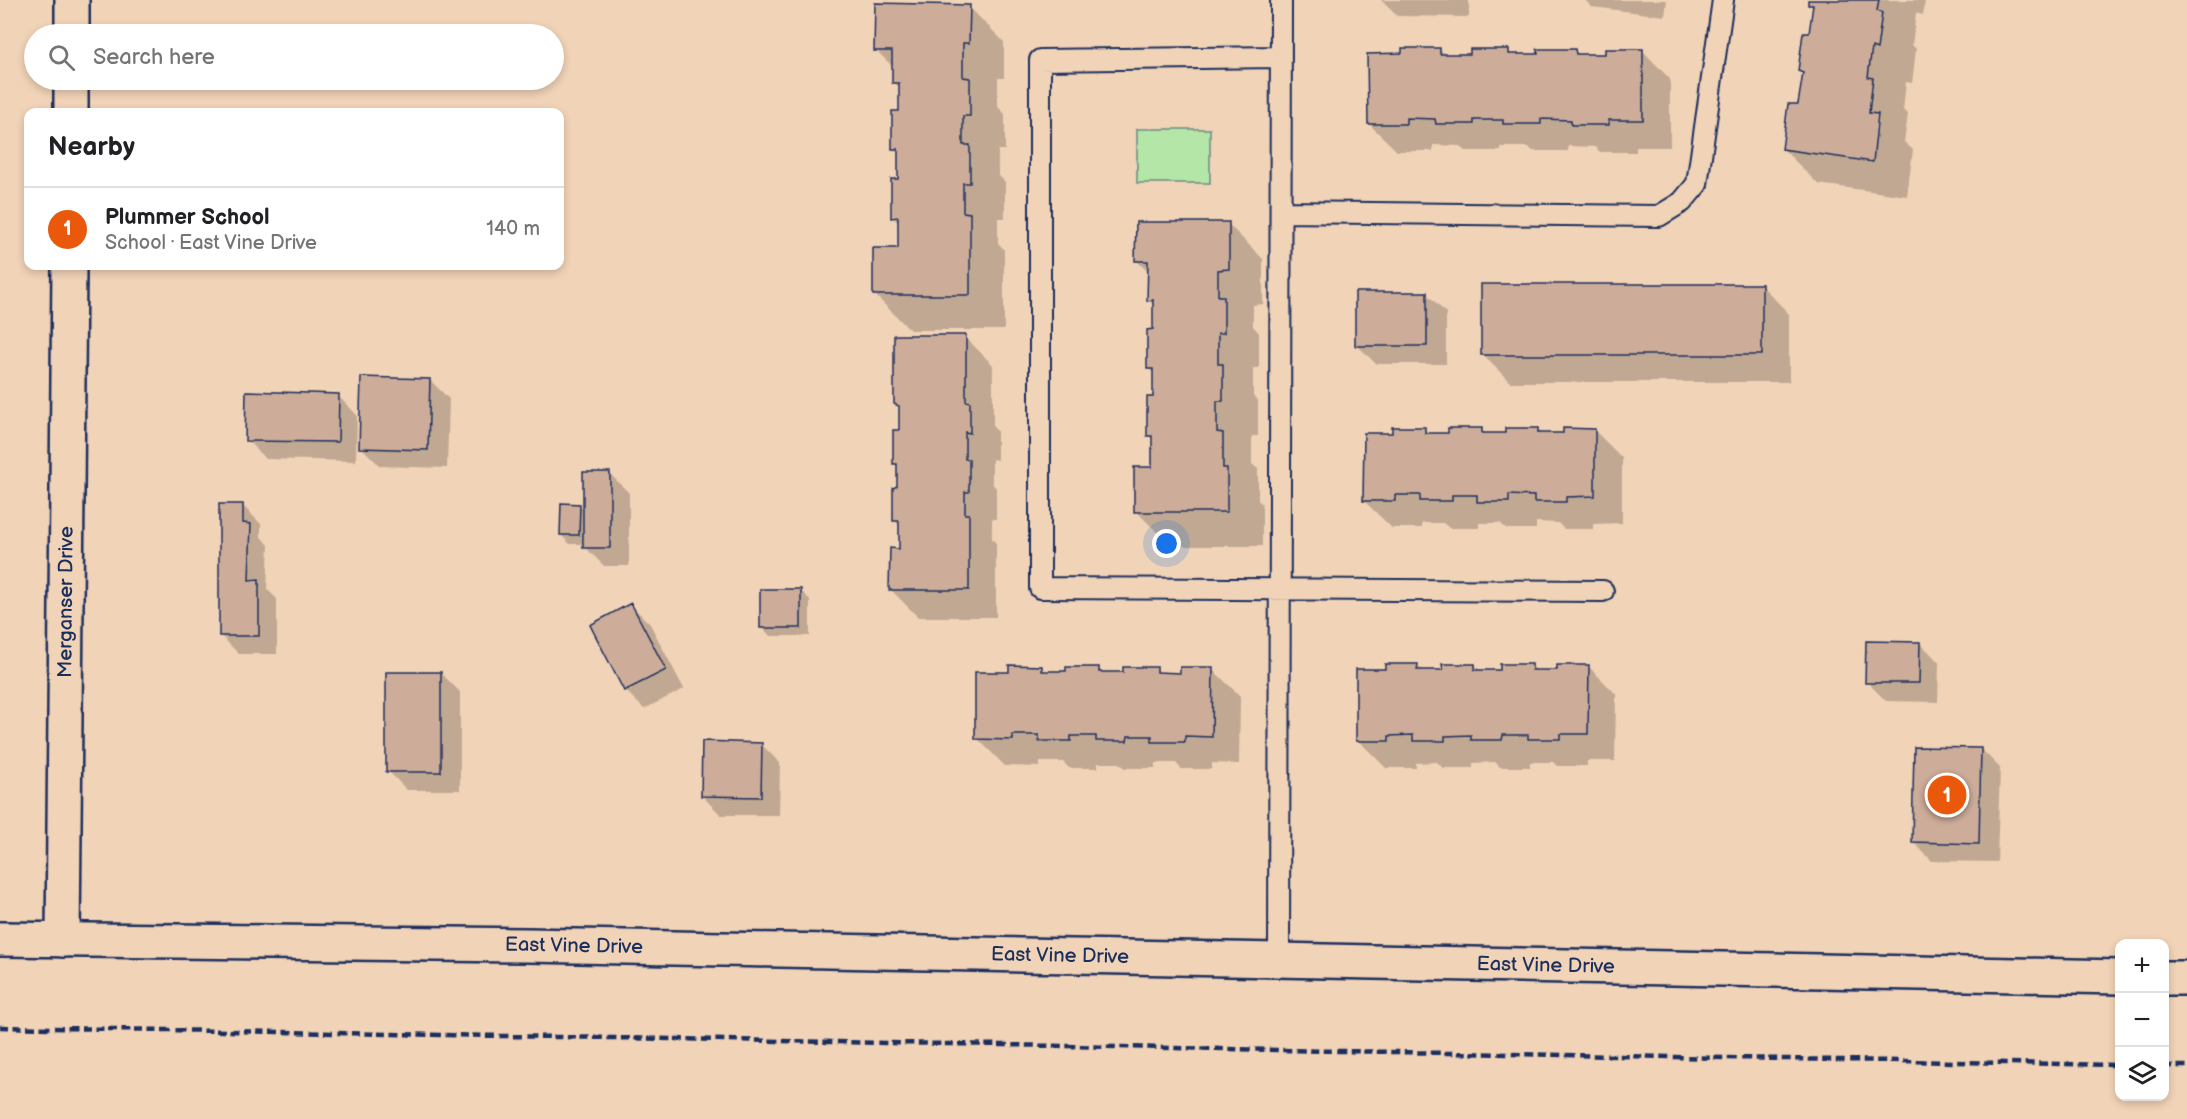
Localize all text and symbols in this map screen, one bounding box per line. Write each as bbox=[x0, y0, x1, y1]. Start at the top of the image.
search box bbox=[24, 24, 564, 90]
icon: search bbox=[45, 41, 78, 74]
text: Search here bbox=[93, 44, 215, 71]
text: Nearby bbox=[48, 132, 135, 163]
text: Plummer School bbox=[105, 204, 270, 231]
text: 1 bbox=[63, 217, 72, 241]
text: 140 m bbox=[486, 217, 540, 241]
text: School · East Vine Drive bbox=[105, 231, 317, 255]
street label: Merganser Drive bbox=[53, 526, 79, 678]
your location bbox=[1152, 529, 1181, 558]
pin: 1 bbox=[1928, 772, 1966, 818]
street label: East Vine Drive bbox=[505, 933, 643, 959]
map controls bbox=[2115, 939, 2169, 1101]
button: + bbox=[2115, 939, 2169, 993]
street label: East Vine Drive bbox=[991, 942, 1129, 969]
street label: East Vine Drive bbox=[1476, 952, 1615, 979]
button: − bbox=[2115, 993, 2169, 1047]
button: layers bbox=[2115, 1047, 2169, 1101]

